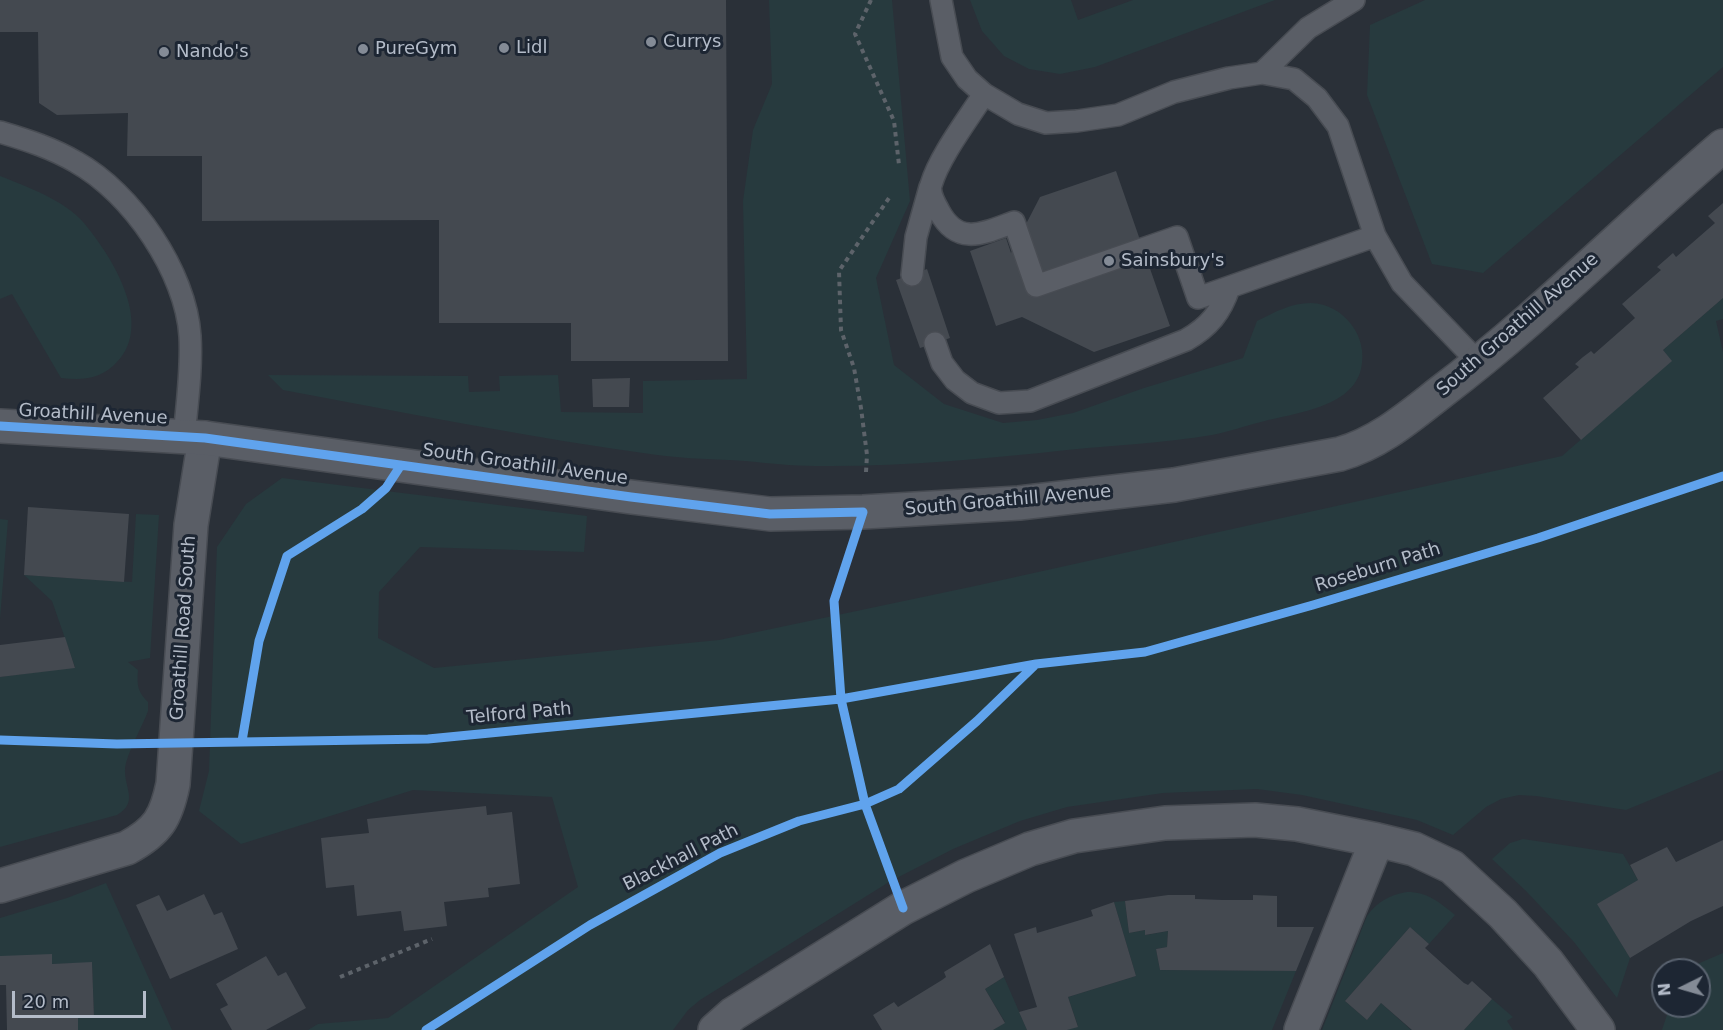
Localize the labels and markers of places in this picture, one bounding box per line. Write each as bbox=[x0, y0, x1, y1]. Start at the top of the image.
place label: Currys bbox=[663, 31, 721, 53]
marker: Currys bbox=[644, 35, 658, 49]
place label: Lidl bbox=[516, 37, 547, 59]
place label: PureGym bbox=[375, 38, 457, 60]
place label: Nando's bbox=[176, 41, 249, 63]
marker: Lidl bbox=[497, 41, 511, 55]
marker: PureGym bbox=[356, 42, 370, 56]
marker: Nando's bbox=[157, 45, 171, 59]
place label: Sainsbury's bbox=[1121, 250, 1224, 272]
marker: Sainsbury's bbox=[1102, 254, 1116, 268]

